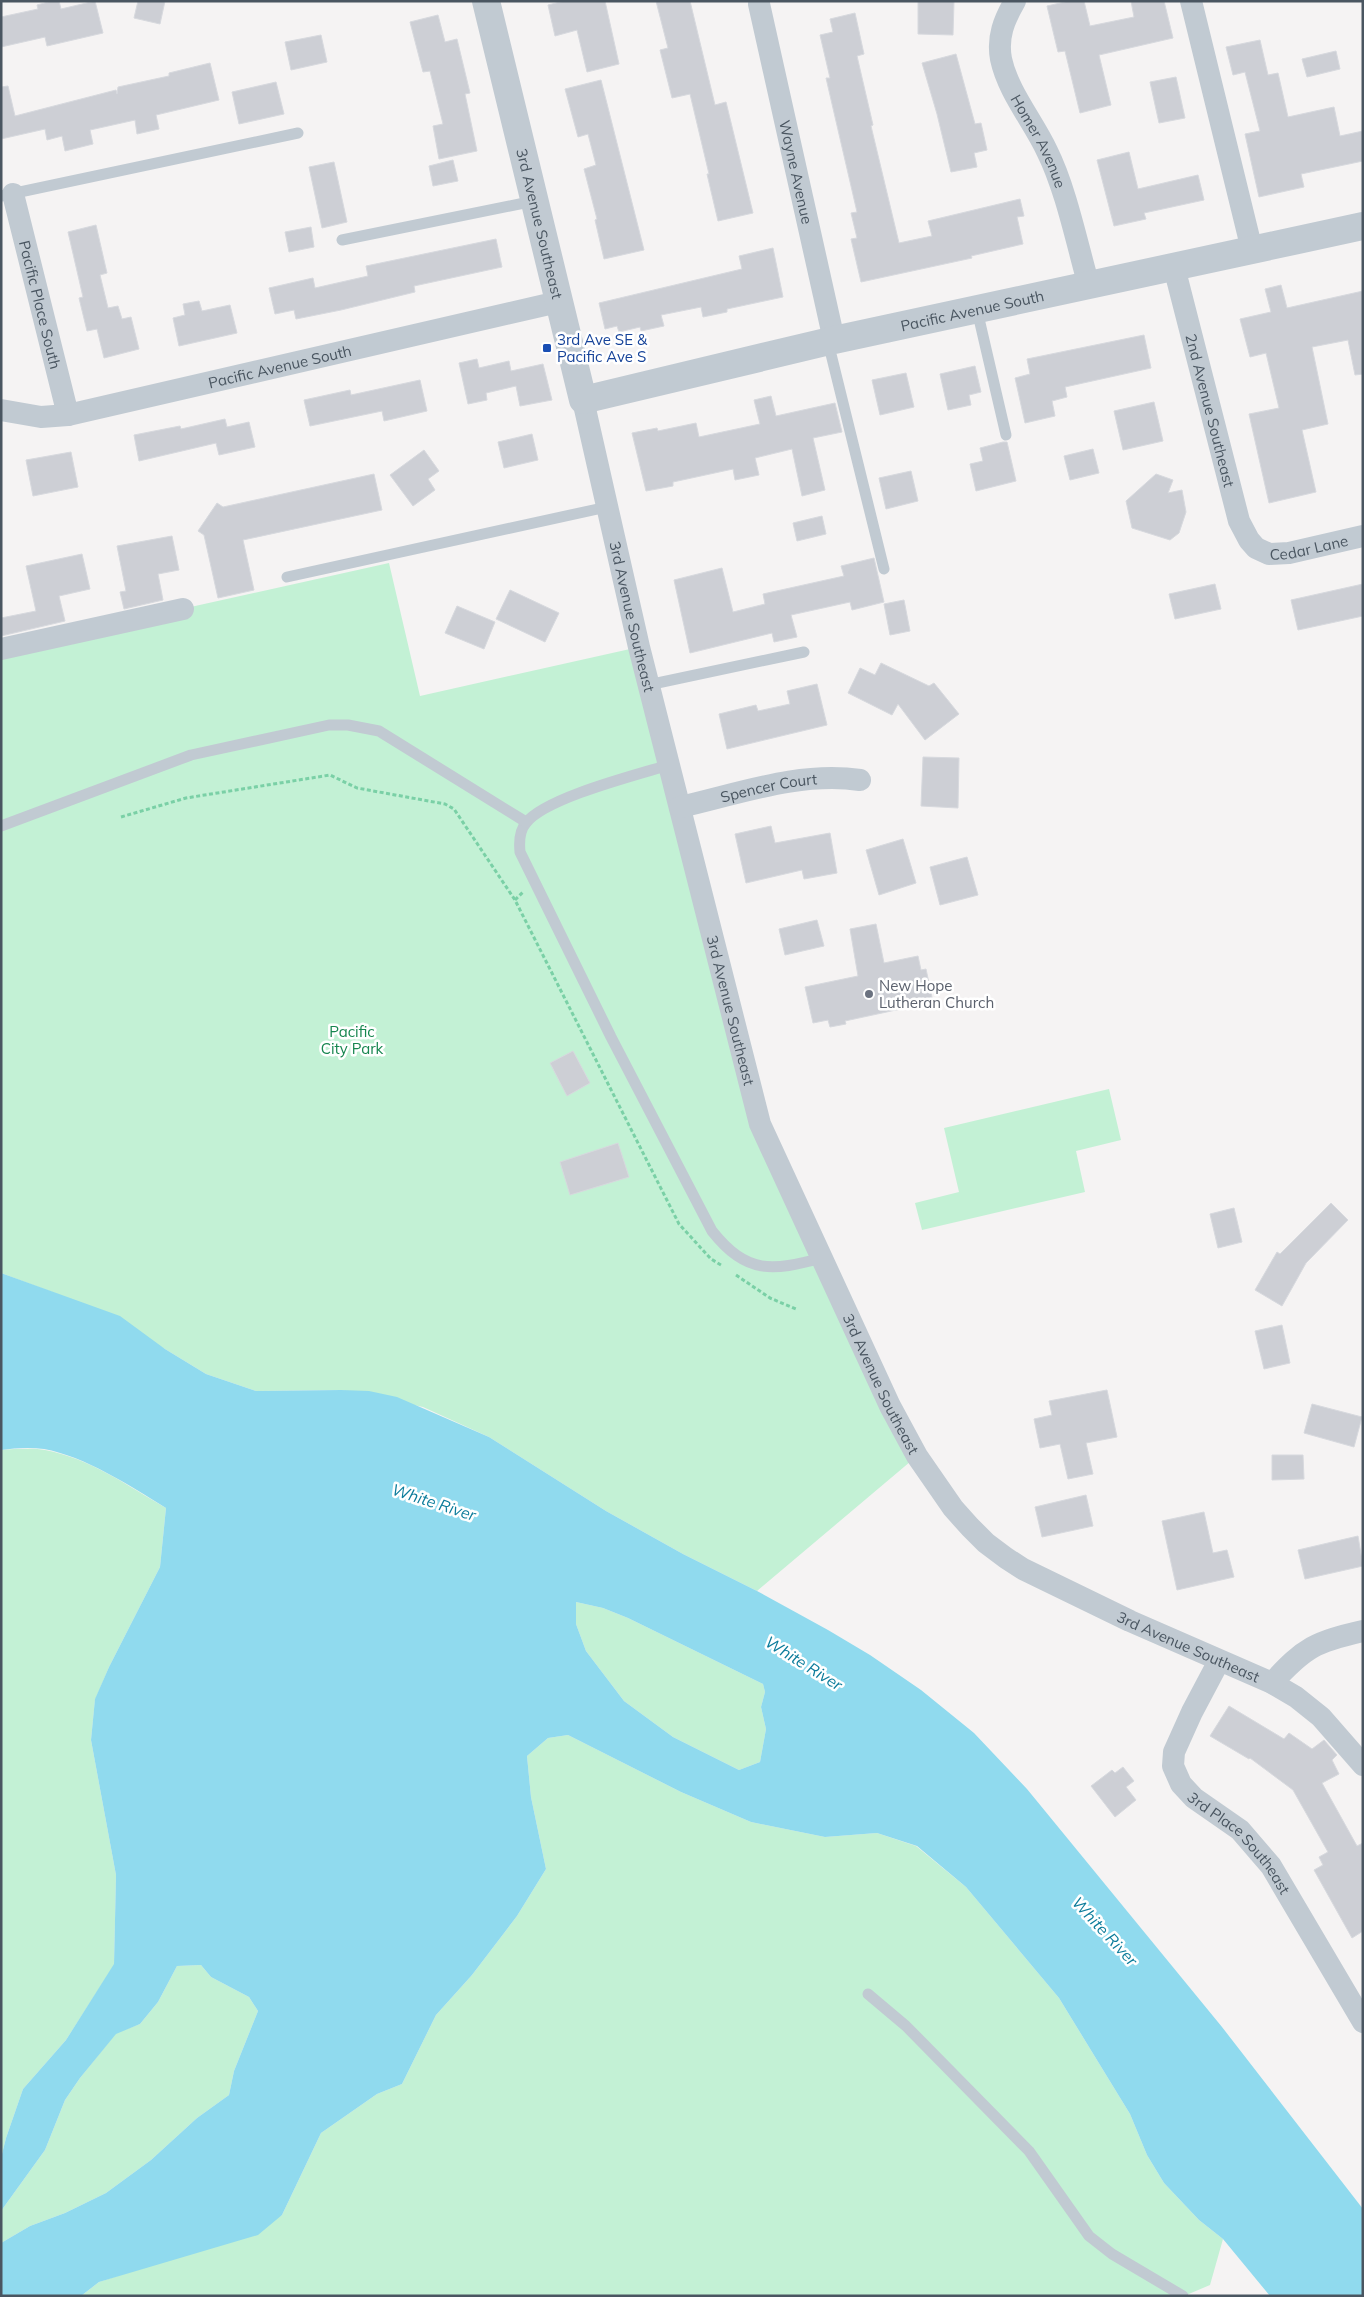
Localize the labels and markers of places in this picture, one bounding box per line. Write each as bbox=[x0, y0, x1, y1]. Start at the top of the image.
place label: 3rd Ave SE & Pacific Ave S bbox=[557, 330, 648, 366]
marker: 3rd Ave SE & Pacific Ave S bbox=[541, 342, 553, 354]
place label: New Hope Lutheran Church bbox=[879, 976, 994, 1012]
marker: New Hope Lutheran Church bbox=[863, 988, 875, 1000]

